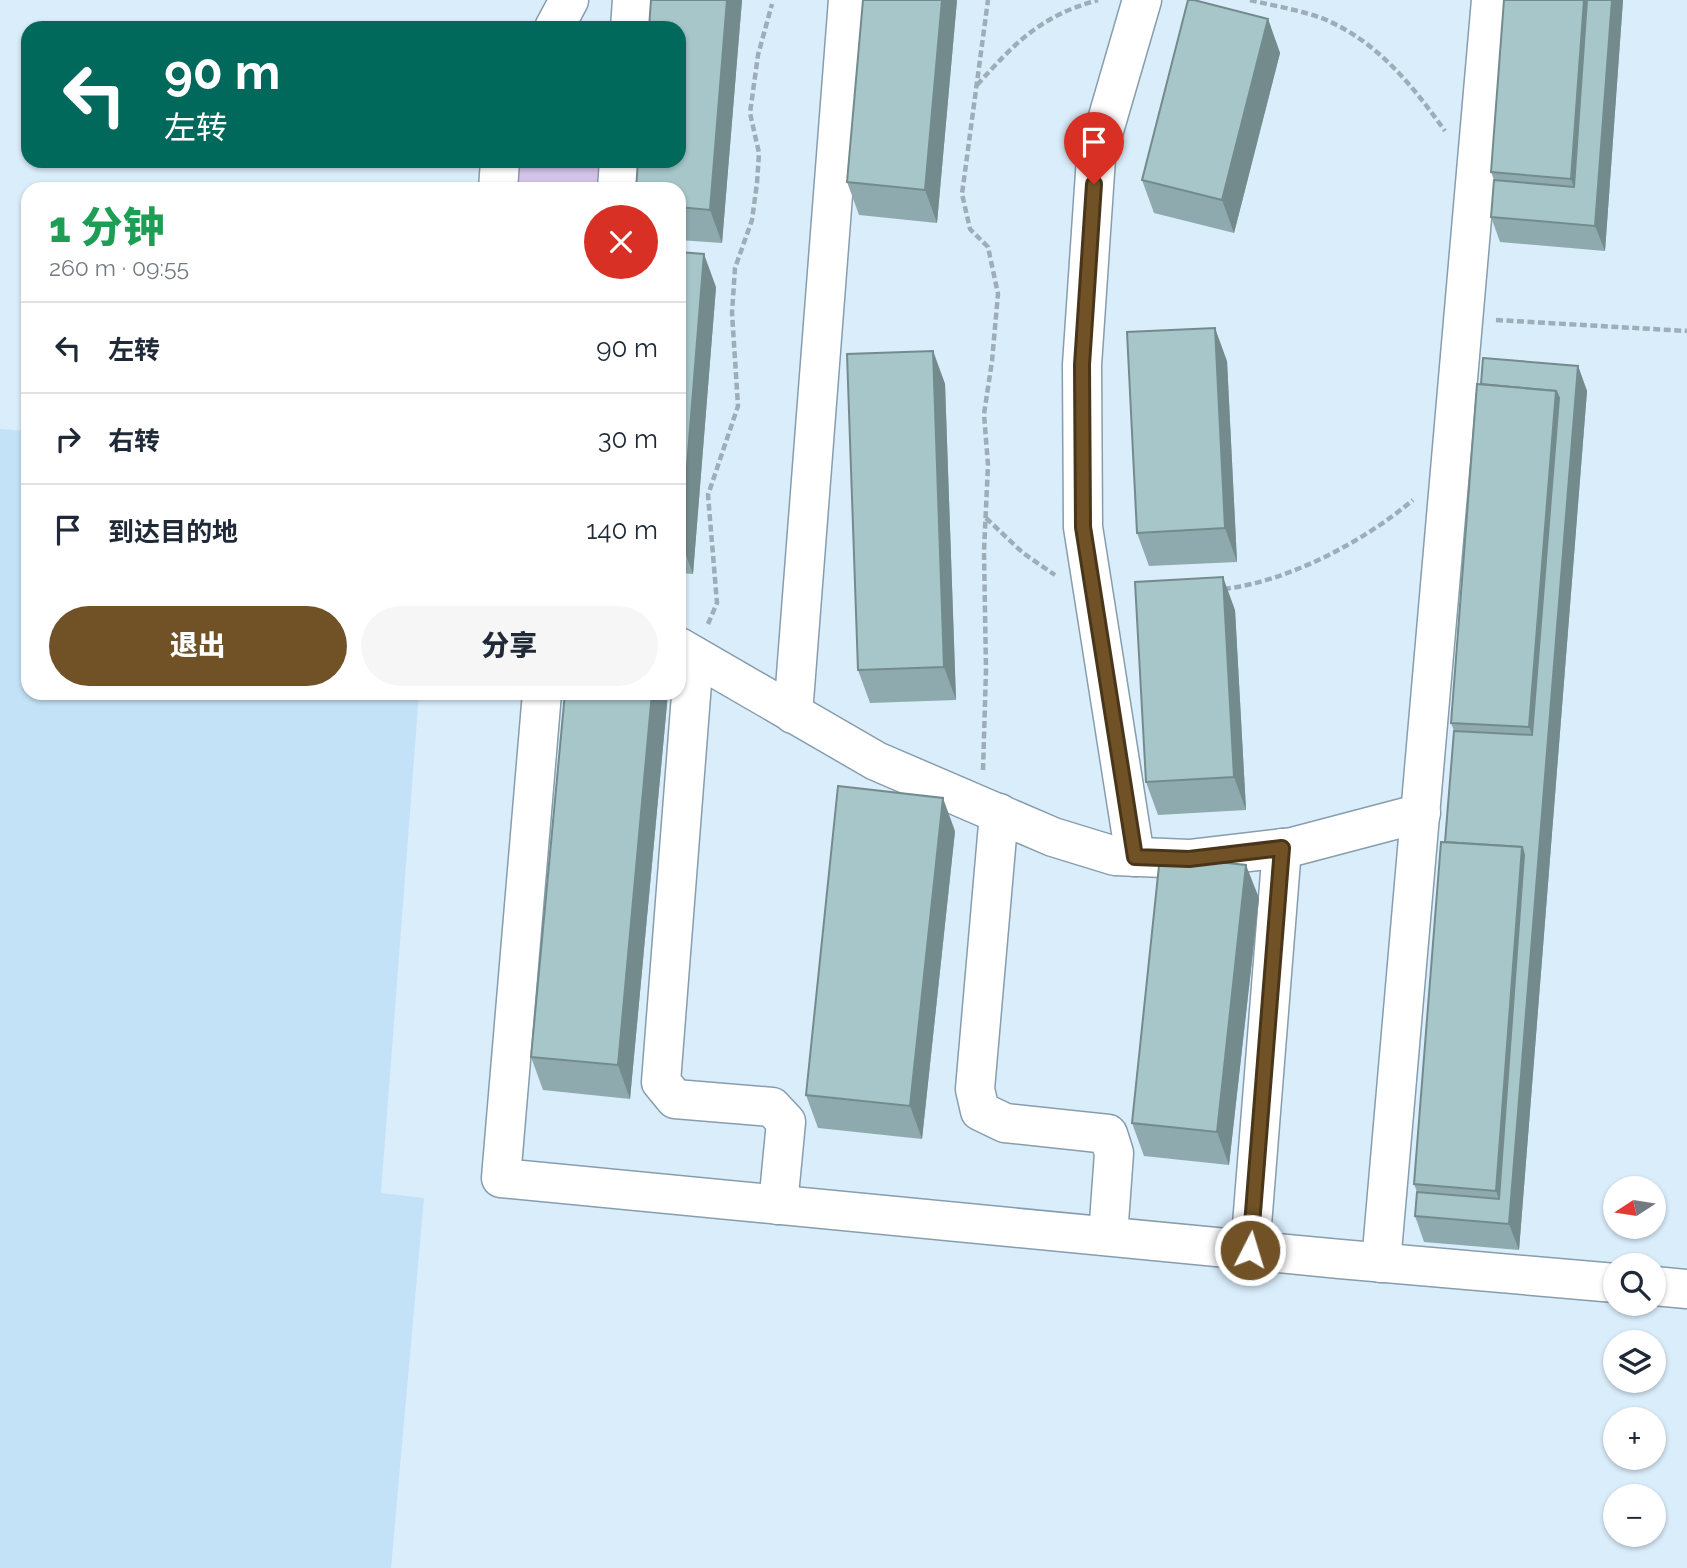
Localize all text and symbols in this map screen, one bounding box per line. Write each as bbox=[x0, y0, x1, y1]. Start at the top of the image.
text: 90 m bbox=[164, 43, 280, 100]
icon: left bbox=[49, 49, 140, 140]
text: 左转 bbox=[164, 109, 228, 146]
pin bbox=[1064, 112, 1124, 184]
icon: arrive bbox=[1075, 123, 1113, 161]
text: 1 分钟 bbox=[49, 203, 165, 252]
button: close bbox=[584, 205, 658, 279]
text: 260 m · 09:55 bbox=[49, 254, 189, 281]
icon: left bbox=[49, 329, 87, 367]
text: 90 m bbox=[596, 333, 658, 363]
text: 左转 bbox=[108, 335, 160, 365]
icon: right bbox=[49, 420, 87, 458]
text: 30 m bbox=[598, 424, 658, 454]
text: 右转 bbox=[108, 426, 160, 456]
icon: arrive bbox=[49, 511, 87, 549]
text: 140 m bbox=[586, 515, 658, 545]
text: 到达目的地 bbox=[108, 517, 238, 547]
button: 退出 bbox=[49, 606, 347, 686]
button: 分享 bbox=[361, 606, 658, 686]
north arrow bbox=[1603, 1176, 1666, 1239]
map controls bbox=[1603, 1176, 1666, 1547]
position arrow bbox=[1213, 1213, 1287, 1287]
button: search bbox=[1603, 1253, 1666, 1316]
button: layers bbox=[1603, 1330, 1666, 1393]
button: + bbox=[1603, 1407, 1666, 1470]
button: − bbox=[1603, 1484, 1666, 1547]

